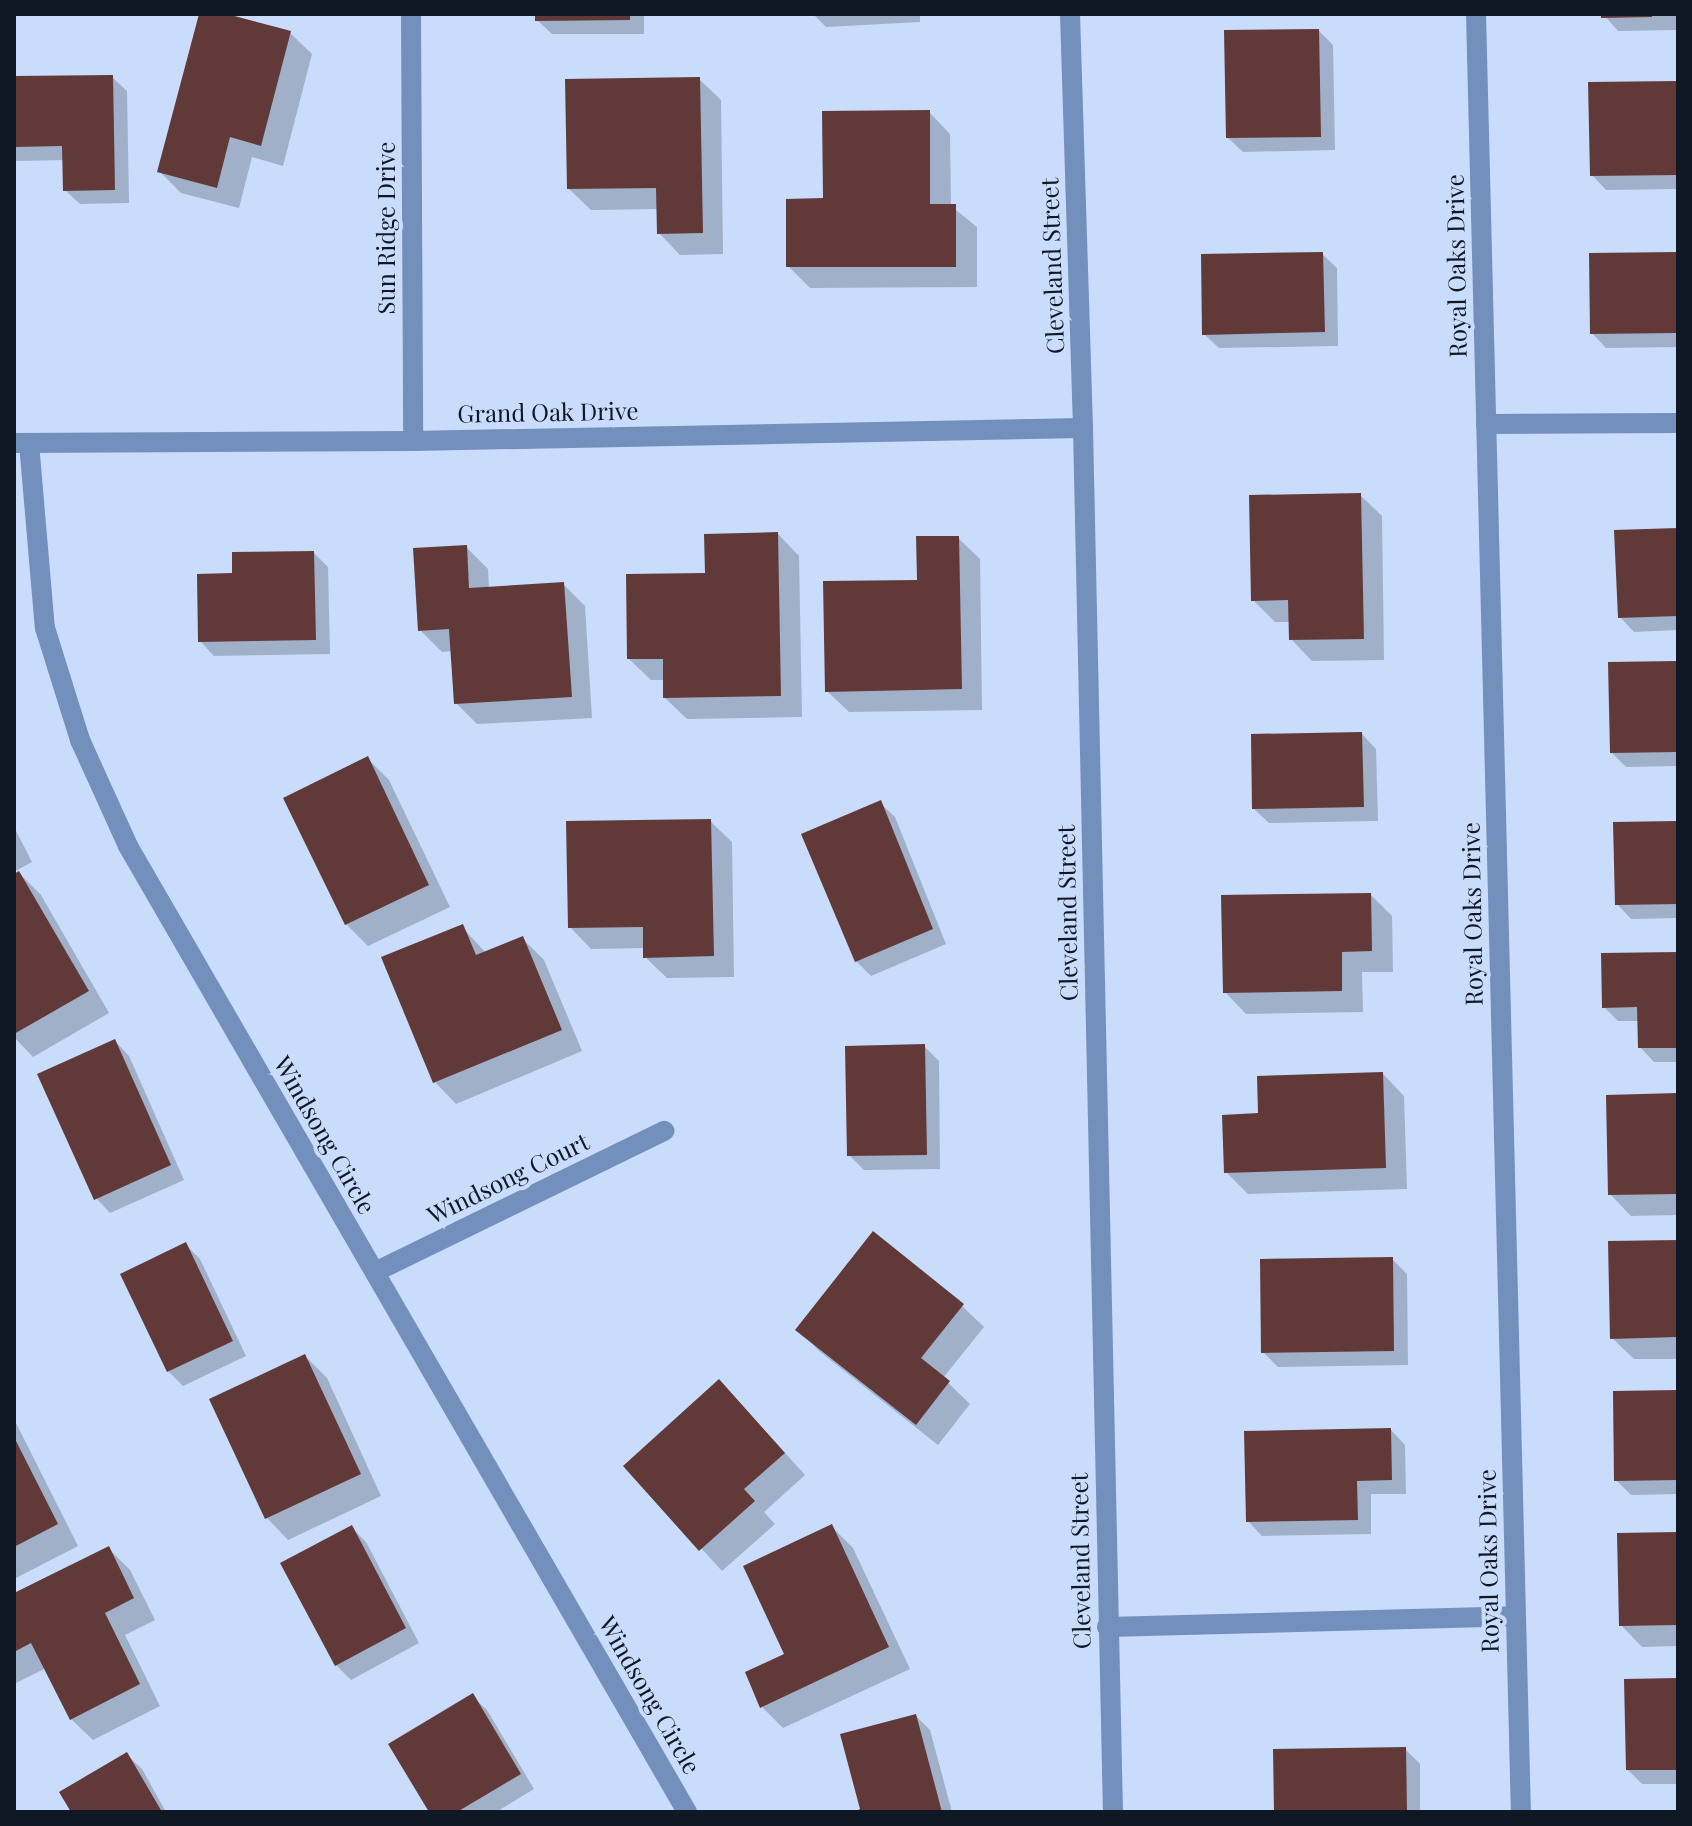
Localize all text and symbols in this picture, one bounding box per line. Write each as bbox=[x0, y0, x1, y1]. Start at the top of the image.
street label: Sun Ridge Drive bbox=[372, 141, 400, 315]
street label: Royal Oaks Drive bbox=[1440, 174, 1472, 358]
street label: Cleveland Street bbox=[1035, 177, 1069, 355]
street label: Grand Oak Drive bbox=[457, 396, 639, 428]
street label: Royal Oaks Drive bbox=[1456, 822, 1488, 1006]
street label: Cleveland Street bbox=[1051, 825, 1083, 1001]
street label: Windsong Circle bbox=[268, 1051, 382, 1219]
street label: Windsong Court bbox=[423, 1127, 593, 1229]
street label: Royal Oaks Drive bbox=[1472, 1469, 1504, 1653]
street label: Cleveland Street bbox=[1064, 1473, 1096, 1649]
street label: Windsong Circle bbox=[593, 1611, 707, 1779]

